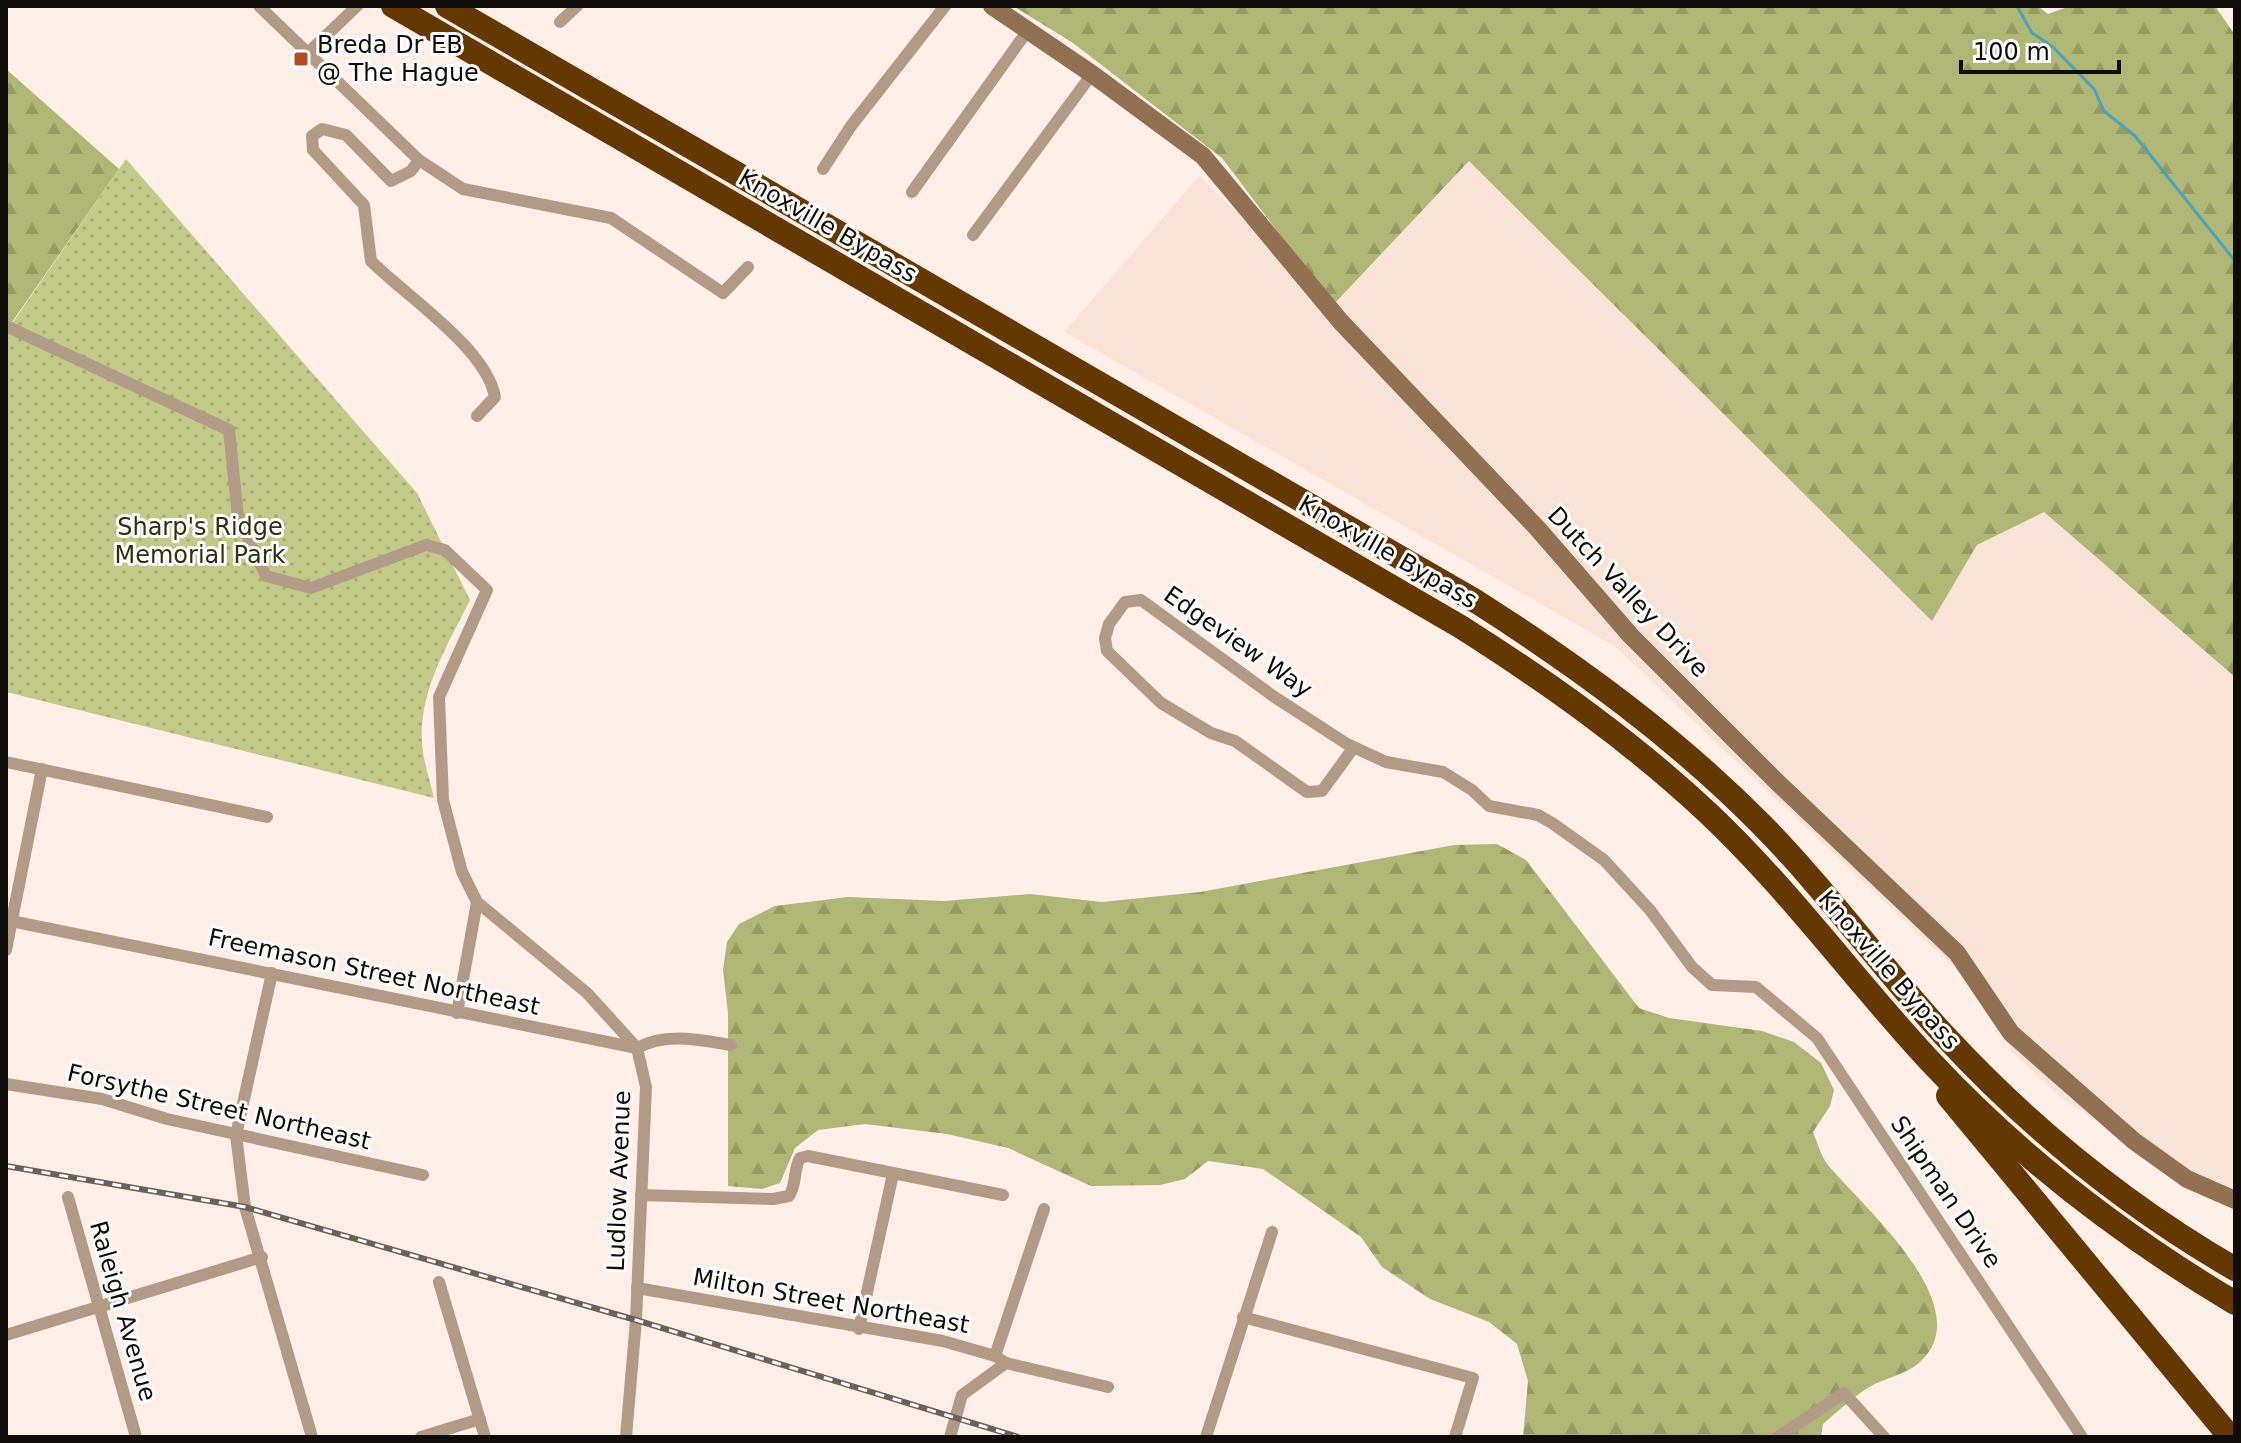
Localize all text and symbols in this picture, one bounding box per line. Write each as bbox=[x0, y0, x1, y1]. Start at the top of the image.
scale bar bbox=[1961, 24, 2119, 74]
place label: Breda Dr EB @ The Hague bbox=[317, 31, 479, 87]
text: 100 m bbox=[1973, 38, 2050, 66]
marker: Breda Dr EB @ The Hague bbox=[292, 50, 310, 68]
street label: Knoxville Bypass bbox=[734, 164, 922, 288]
street label: Knoxville Bypass bbox=[1294, 490, 1482, 614]
street label: Dutch Valley Drive bbox=[1542, 501, 1714, 683]
park label: Sharp's Ridge Memorial Park bbox=[115, 513, 286, 569]
street label: Edgeview Way bbox=[1159, 581, 1317, 703]
street label: Knoxville Bypass bbox=[1812, 885, 1966, 1055]
street label: Freemason Street Northeast bbox=[206, 923, 542, 1021]
street label: Forsythe Street Northeast bbox=[65, 1058, 373, 1156]
street label: Ludlow Avenue bbox=[602, 1090, 636, 1272]
street label: Shipman Drive bbox=[1885, 1111, 2007, 1273]
street label: Raleigh Avenue bbox=[84, 1218, 162, 1404]
street label: Milton Street Northeast bbox=[691, 1263, 971, 1339]

